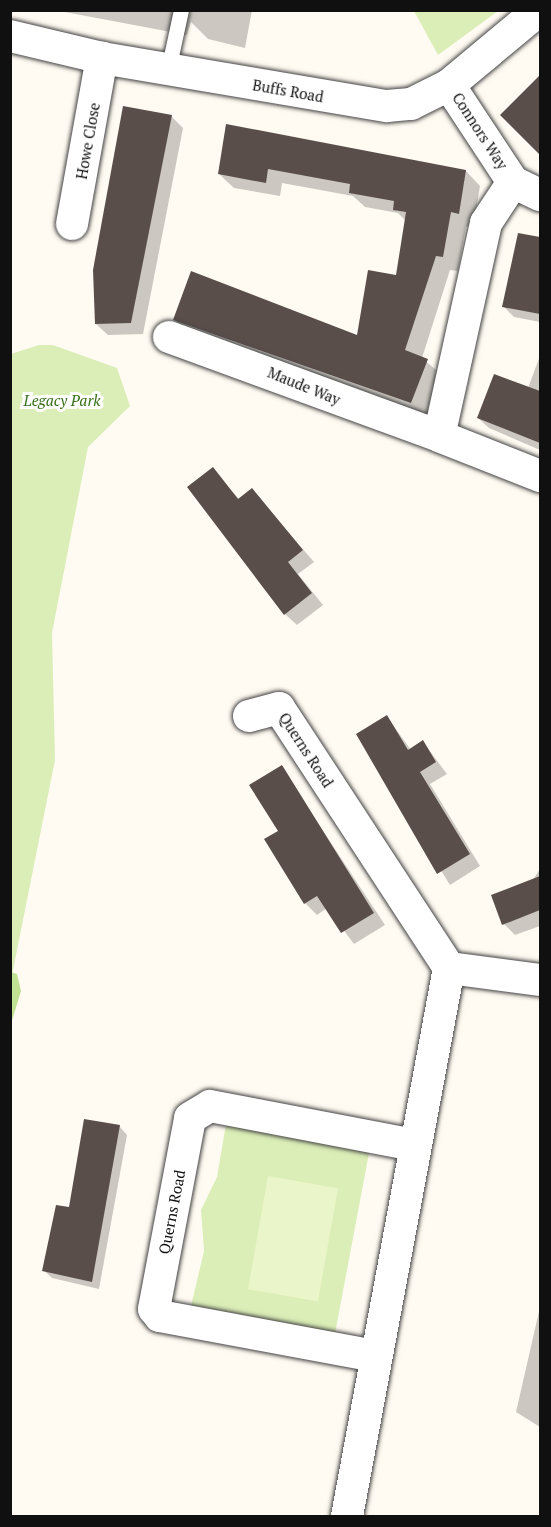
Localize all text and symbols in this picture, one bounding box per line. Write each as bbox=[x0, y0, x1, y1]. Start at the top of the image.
street label: Buffs Road bbox=[251, 76, 325, 106]
street label: Connors Way bbox=[449, 89, 511, 173]
street label: Howe Close bbox=[72, 101, 104, 181]
street label: Maude Way bbox=[265, 363, 343, 409]
park label: Legacy Park bbox=[24, 392, 100, 410]
street label: Querns Road bbox=[275, 709, 337, 791]
street label: Querns Road bbox=[155, 1168, 189, 1256]

